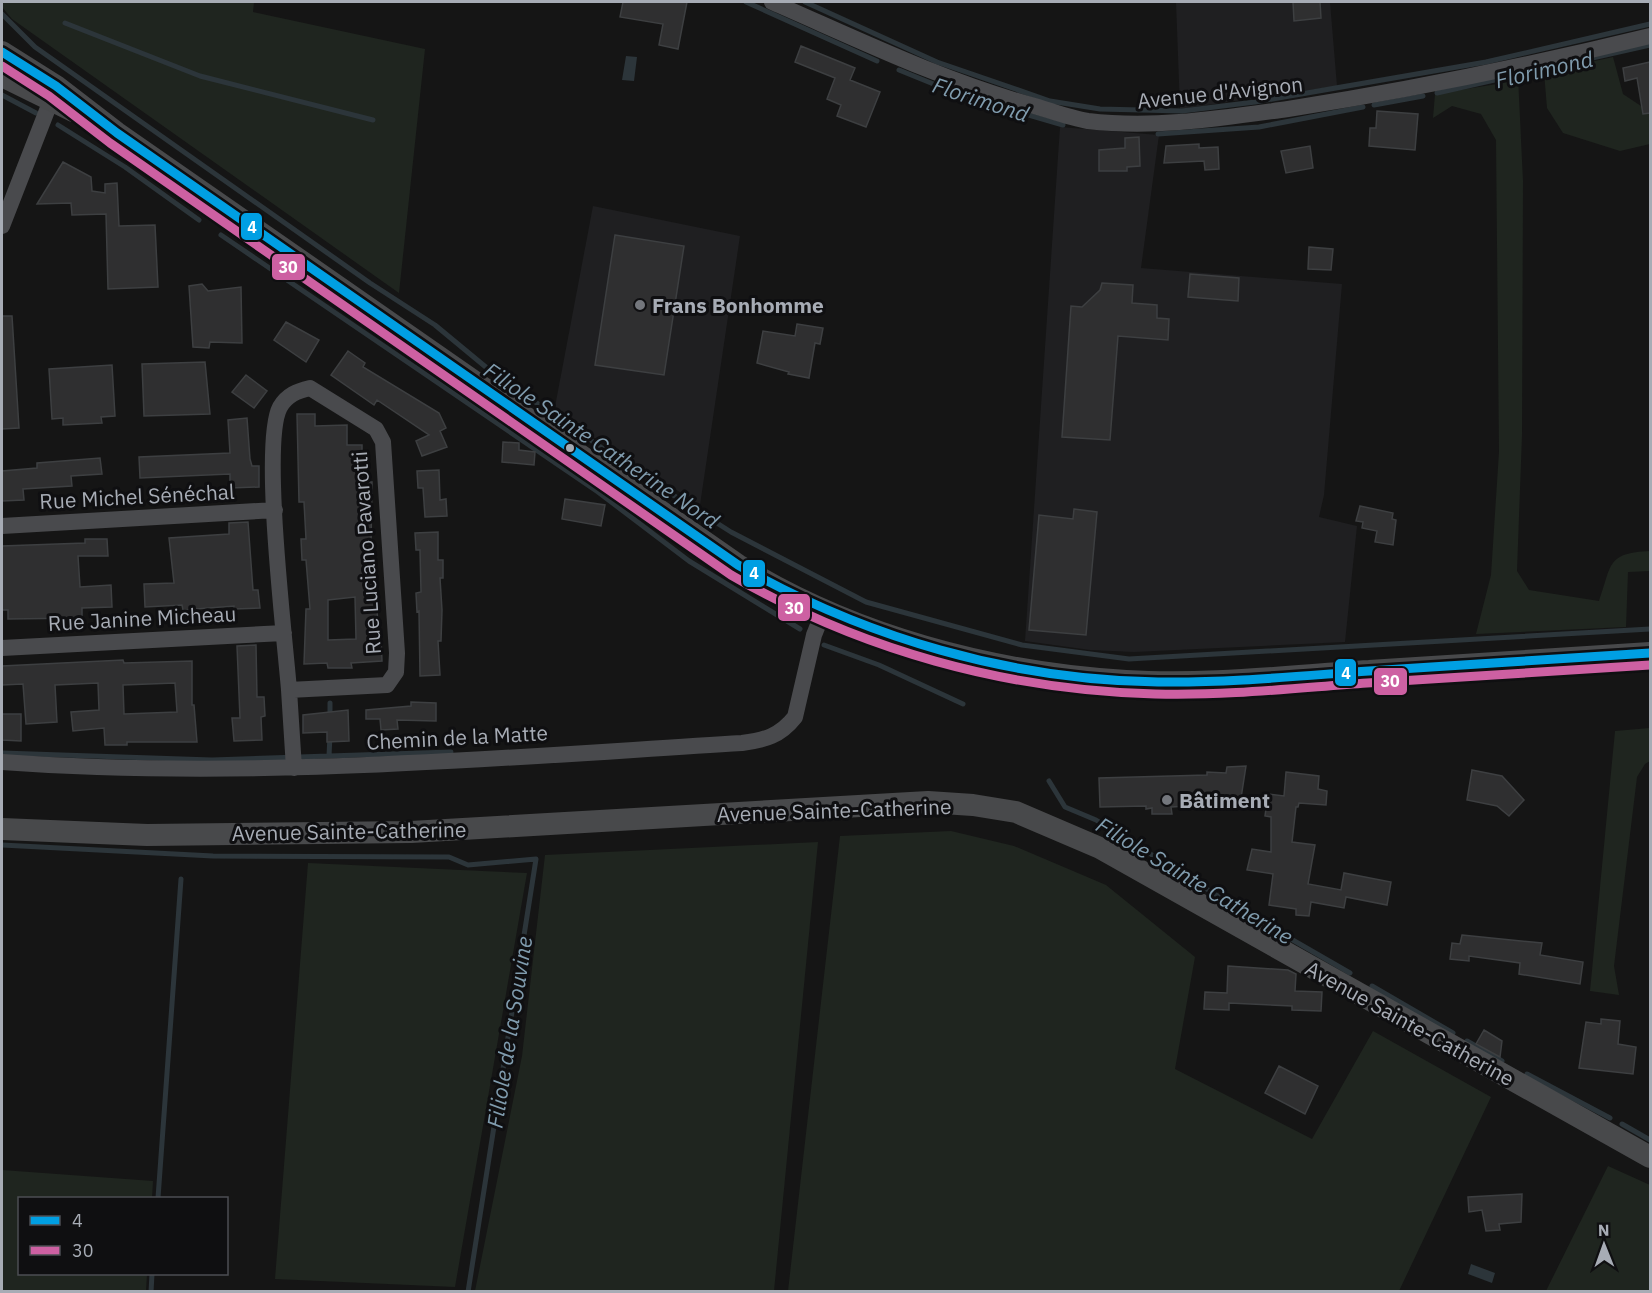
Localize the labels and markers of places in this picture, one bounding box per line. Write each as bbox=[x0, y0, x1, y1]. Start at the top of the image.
place label: Frans Bonhomme bbox=[652, 291, 824, 319]
marker: Frans Bonhomme bbox=[633, 298, 647, 312]
unlabelled marker bbox=[564, 442, 576, 454]
place label: Bâtiment bbox=[1179, 786, 1270, 814]
marker: Bâtiment bbox=[1160, 793, 1174, 807]

